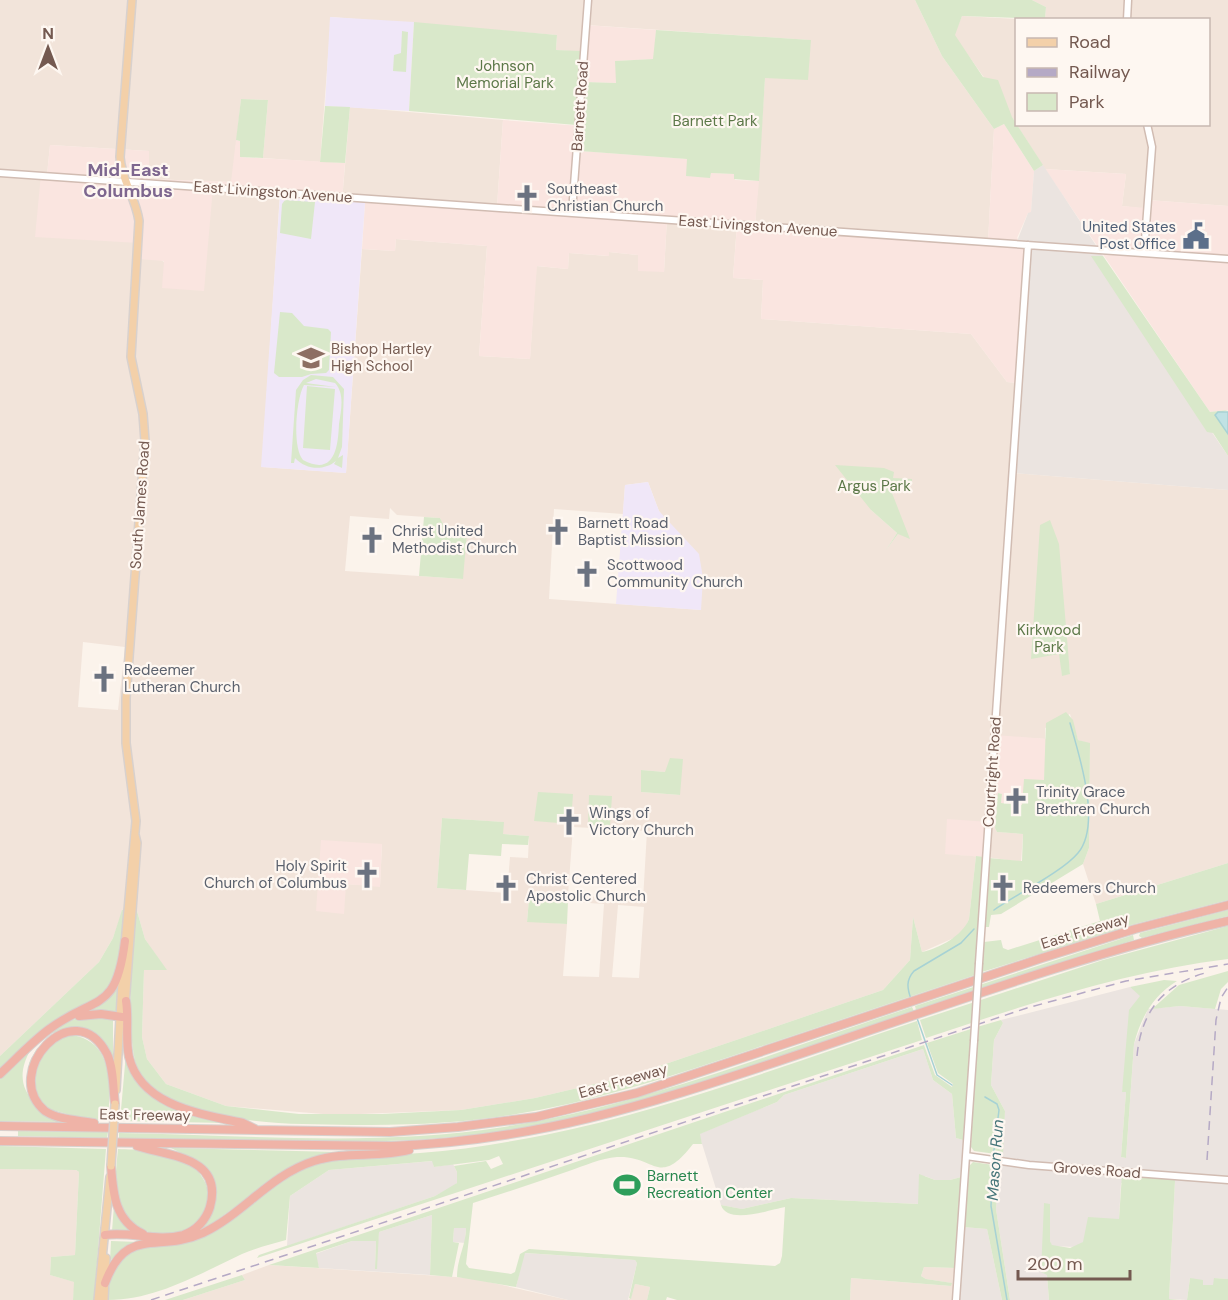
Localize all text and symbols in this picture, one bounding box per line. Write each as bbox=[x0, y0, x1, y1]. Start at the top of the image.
north arrow bbox=[18, 18, 78, 78]
legend bbox=[1015, 18, 1210, 126]
text: N bbox=[42, 23, 54, 44]
text: Road bbox=[1069, 30, 1111, 54]
park label: Johnson Memorial Park bbox=[456, 56, 554, 93]
street label: Barnett Road bbox=[567, 60, 593, 152]
text: Railway bbox=[1069, 60, 1131, 84]
text: Park bbox=[1069, 90, 1105, 114]
park label: Barnett Park bbox=[672, 111, 758, 131]
district label: Mid-East Columbus bbox=[83, 158, 173, 203]
street label: East Livingston Avenue bbox=[193, 176, 353, 208]
place label: Southeast Christian Church bbox=[547, 179, 663, 216]
church icon: Southeast Christian Church bbox=[512, 183, 542, 213]
street label: East Livingston Avenue bbox=[678, 210, 838, 242]
place label: United States Post Office bbox=[1082, 217, 1176, 254]
public building icon: United States Post Office bbox=[1181, 221, 1211, 251]
place label: Bishop Hartley High School bbox=[331, 339, 432, 376]
school or university icon: Bishop Hartley High School bbox=[296, 343, 326, 373]
street label: South James Road bbox=[126, 440, 154, 570]
park label: Argus Park bbox=[837, 476, 911, 496]
place label: Barnett Road Baptist Mission bbox=[578, 513, 683, 550]
church icon: Barnett Road Baptist Mission bbox=[543, 517, 573, 547]
place label: Christ United Methodist Church bbox=[392, 521, 517, 558]
church icon: Christ United Methodist Church bbox=[357, 525, 387, 555]
place label: Scottwood Community Church bbox=[607, 555, 743, 592]
church icon: Scottwood Community Church bbox=[572, 559, 602, 589]
park label: Kirkwood Park bbox=[1017, 620, 1081, 657]
place label: Redeemer Lutheran Church bbox=[124, 660, 240, 697]
church icon: Redeemer Lutheran Church bbox=[89, 664, 119, 694]
street label: Courtright Road bbox=[978, 716, 1006, 828]
place label: Trinity Grace Brethren Church bbox=[1036, 782, 1150, 819]
church icon: Trinity Grace Brethren Church bbox=[1001, 786, 1031, 816]
place label: Wings of Victory Church bbox=[589, 803, 694, 840]
church icon: Wings of Victory Church bbox=[554, 807, 584, 837]
place label: Holy Spirit Church of Columbus bbox=[204, 856, 347, 893]
church icon: Holy Spirit Church of Columbus bbox=[352, 860, 382, 890]
place label: Christ Centered Apostolic Church bbox=[526, 869, 646, 906]
church icon: Christ Centered Apostolic Church bbox=[491, 873, 521, 903]
church icon: Redeemers Church bbox=[988, 873, 1018, 903]
place label: Redeemers Church bbox=[1023, 878, 1156, 898]
street label: East Freeway bbox=[1038, 908, 1132, 954]
street label: East Freeway bbox=[576, 1059, 670, 1103]
street label: East Freeway bbox=[99, 1104, 191, 1126]
water label: Mason Run bbox=[982, 1119, 1008, 1201]
street label: Groves Road bbox=[1053, 1157, 1141, 1183]
place label: Barnett Recreation Center bbox=[647, 1166, 773, 1203]
sports icon: Barnett Recreation Center bbox=[612, 1170, 642, 1200]
scale bar bbox=[1018, 1243, 1130, 1281]
text: 200 m bbox=[1027, 1252, 1083, 1276]

